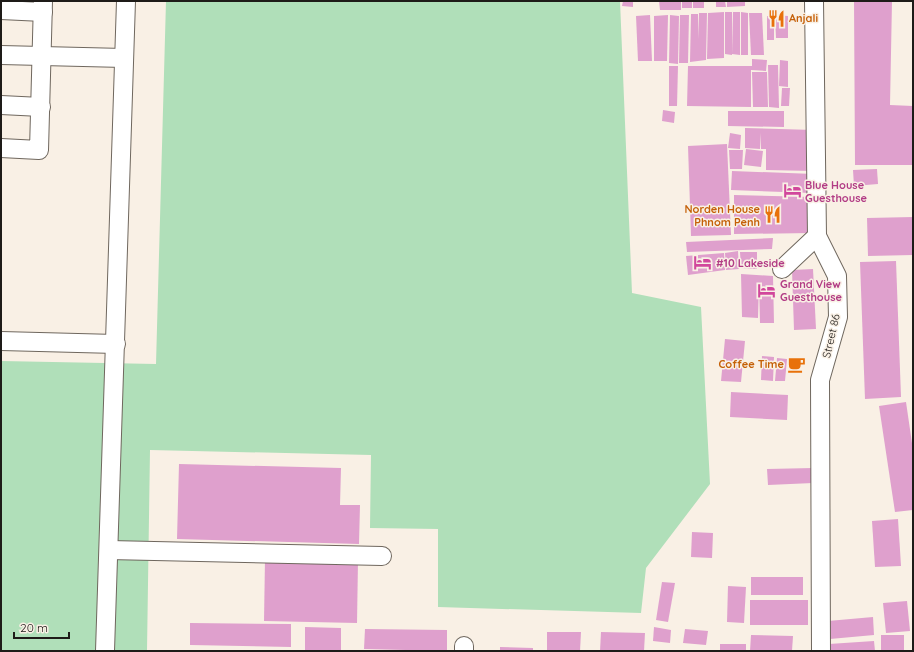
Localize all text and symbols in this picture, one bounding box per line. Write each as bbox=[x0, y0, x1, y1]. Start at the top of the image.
restaurant icon: Anjali bbox=[766, 8, 786, 28]
place label: Anjali bbox=[789, 11, 818, 25]
place label: Blue House Guesthouse bbox=[805, 178, 867, 205]
hotel icon: Blue House Guesthouse bbox=[782, 181, 802, 201]
place label: Norden House Phnom Penh bbox=[684, 202, 760, 229]
restaurant icon: Norden House Phnom Penh bbox=[763, 205, 783, 225]
hotel icon: #10 Lakeside bbox=[693, 253, 713, 273]
place label: #10 Lakeside bbox=[716, 256, 785, 270]
place label: Grand View Guesthouse bbox=[780, 277, 842, 304]
hotel icon: Grand View Guesthouse bbox=[757, 280, 777, 300]
street label: Street 86 bbox=[819, 312, 843, 359]
cafe icon: Coffee Time bbox=[787, 354, 807, 374]
place label: Coffee Time bbox=[718, 357, 784, 371]
scale bar bbox=[14, 614, 69, 640]
text: 20 m bbox=[20, 620, 48, 635]

